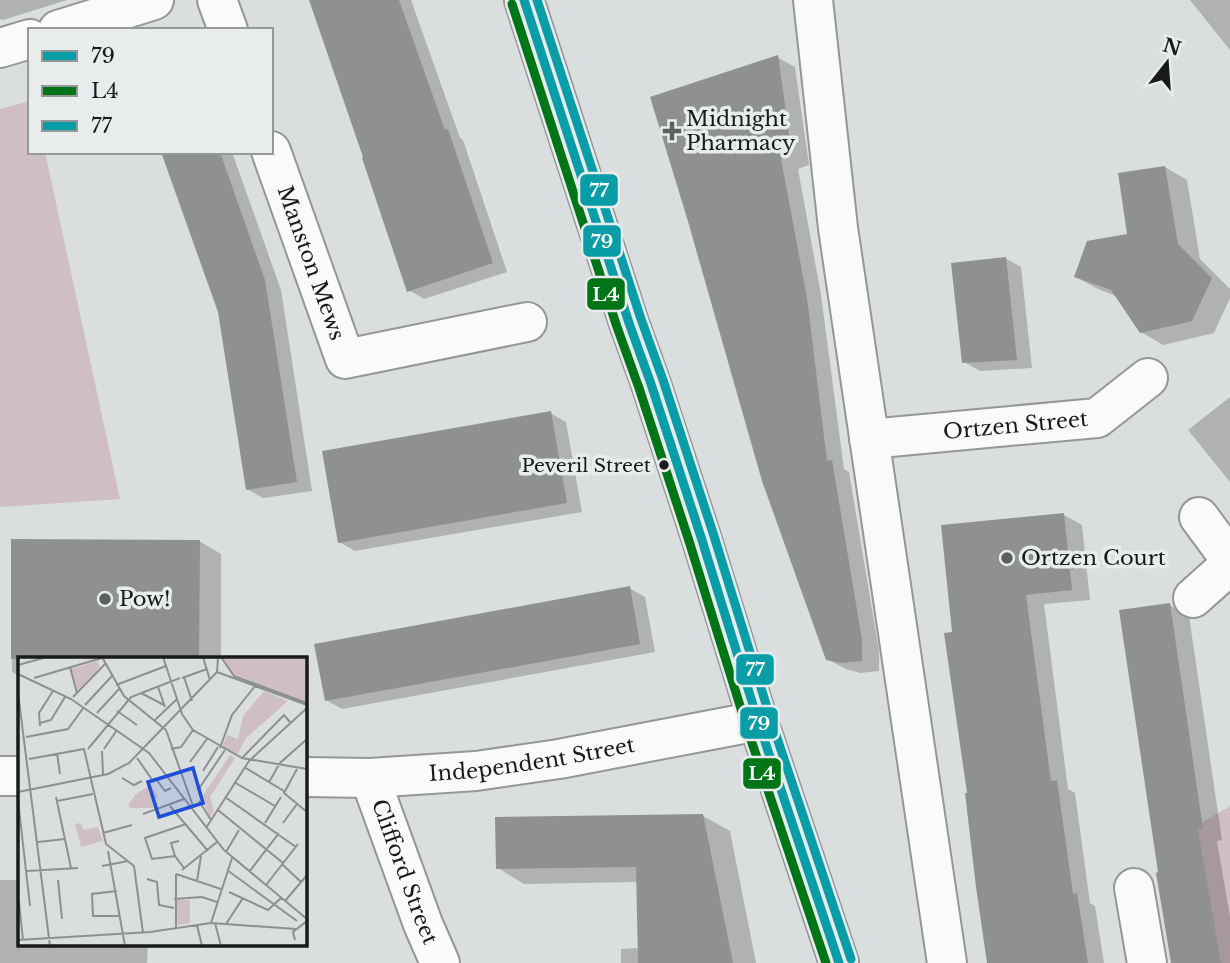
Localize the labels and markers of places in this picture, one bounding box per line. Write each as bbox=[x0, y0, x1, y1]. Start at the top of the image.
place label: Midnight Pharmacy bbox=[686, 106, 796, 156]
marker: Midnight Pharmacy bbox=[664, 123, 680, 139]
place label: Peveril Street bbox=[521, 454, 652, 477]
marker: Peveril Street bbox=[657, 458, 671, 472]
place label: Ortzen Court bbox=[1021, 545, 1166, 571]
marker: Ortzen Court bbox=[999, 550, 1015, 566]
place label: Pow! bbox=[119, 586, 170, 612]
marker: Pow! bbox=[97, 591, 113, 607]

